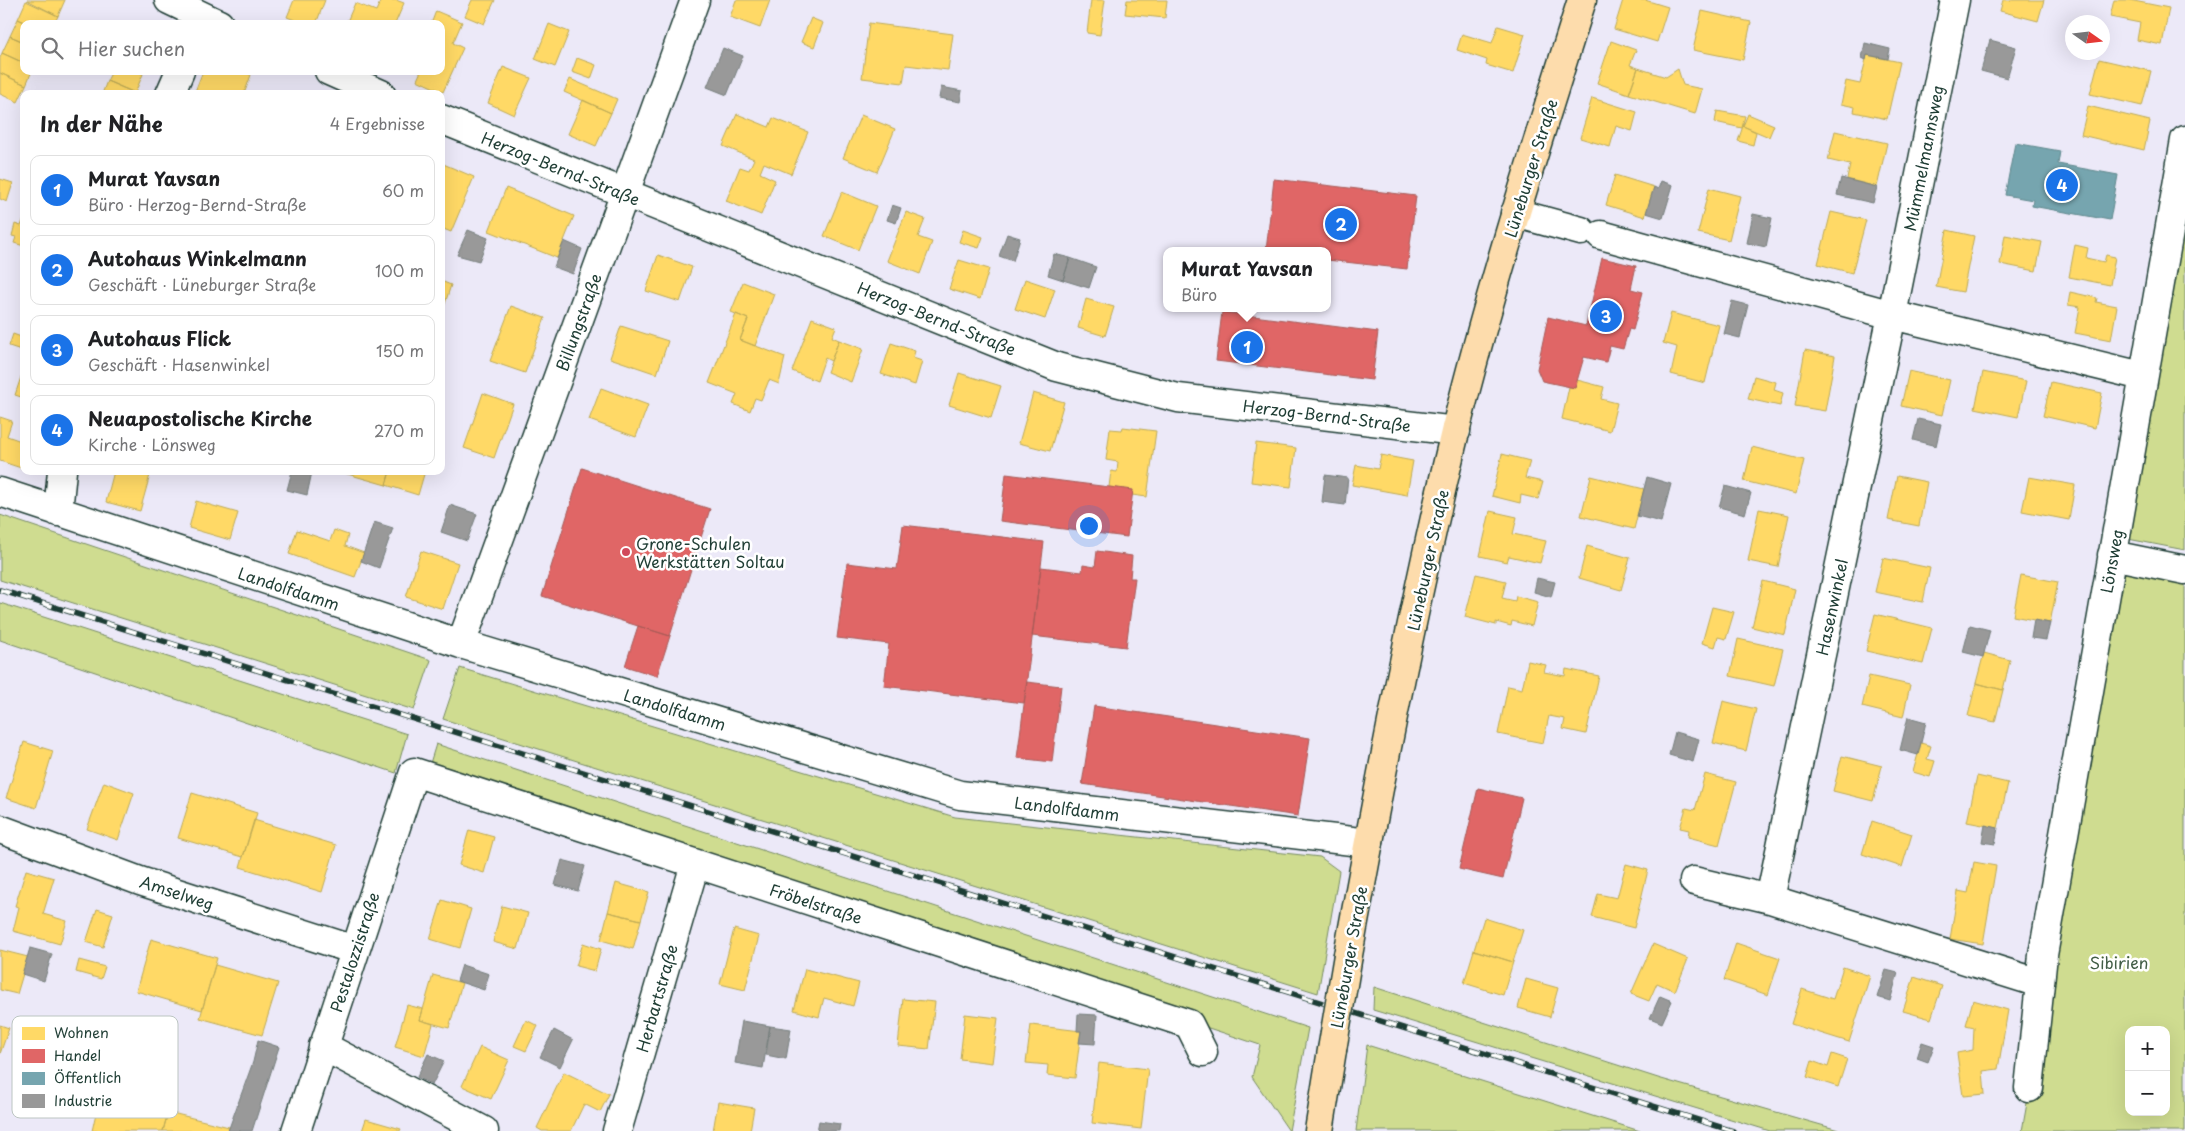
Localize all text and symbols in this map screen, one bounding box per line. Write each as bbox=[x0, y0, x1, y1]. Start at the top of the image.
north arrow bbox=[2065, 15, 2110, 60]
search box bbox=[20, 20, 445, 75]
icon: search bbox=[38, 34, 66, 62]
text: Hier suchen bbox=[78, 34, 185, 62]
street label: Mümmelmannsweg bbox=[1897, 83, 1949, 233]
street label: Lüneburger Straße bbox=[1498, 96, 1562, 240]
text: In der Nähe bbox=[40, 107, 162, 139]
text: 4 Ergebnisse bbox=[330, 111, 425, 135]
street label: Herzog-Bernd-Straße bbox=[478, 125, 644, 211]
text: Murat Yavsan bbox=[88, 164, 220, 192]
pin: 4 bbox=[2046, 166, 2078, 204]
text: 1 bbox=[53, 178, 61, 202]
text: 60 m bbox=[382, 178, 424, 202]
text: Büro · Herzog-Bernd-Straße bbox=[88, 192, 307, 216]
pin: 2 bbox=[1325, 205, 1357, 243]
text: Autohaus Winkelmann bbox=[88, 244, 307, 272]
popup bbox=[1163, 247, 1331, 312]
text: Murat Yavsan bbox=[1181, 254, 1313, 282]
text: 2 bbox=[51, 258, 63, 282]
text: 100 m bbox=[375, 258, 424, 282]
street label: Billungstraße bbox=[549, 270, 607, 374]
text: Geschäft · Lüneburger Straße bbox=[88, 272, 316, 296]
street label: Herzog-Bernd-Straße bbox=[854, 275, 1020, 361]
text: Büro bbox=[1181, 282, 1217, 306]
pin: 3 bbox=[1590, 297, 1622, 335]
text: Autohaus Flick bbox=[88, 324, 231, 352]
pin: 1 bbox=[1231, 328, 1263, 366]
text: 3 bbox=[52, 338, 62, 362]
text: 150 m bbox=[376, 338, 424, 362]
text: Geschäft · Hasenwinkel bbox=[88, 352, 270, 376]
street label: Herzog-Bernd-Straße bbox=[1242, 393, 1412, 437]
text: Neuapostolische Kirche bbox=[88, 404, 312, 432]
text: 4 bbox=[52, 418, 62, 442]
text: 270 m bbox=[374, 418, 424, 442]
text: Kirche · Lönsweg bbox=[88, 432, 216, 456]
street label: Lüneburger Straße bbox=[1400, 487, 1454, 633]
your location bbox=[1076, 513, 1102, 539]
street label: Lönsweg bbox=[2094, 527, 2128, 595]
place label: Grone-Schulen Werkstätten Soltau bbox=[636, 531, 785, 573]
marker: Grone-Schulen Werkstätten Soltau bbox=[620, 546, 632, 558]
street label: Hasenwinkel bbox=[1809, 557, 1853, 657]
street label: Landolfdamm bbox=[235, 560, 343, 616]
street label: Landolfdamm bbox=[621, 682, 729, 736]
street label: Landolfdamm bbox=[1013, 790, 1121, 826]
street label: Amselweg bbox=[137, 869, 217, 915]
street label: Fröbelstraße bbox=[767, 877, 865, 929]
street label: Lüneburger Straße bbox=[1324, 884, 1372, 1030]
street label: Pestalozzistraße bbox=[323, 889, 385, 1015]
street label: Herbartstraße bbox=[629, 941, 683, 1055]
park label: Sibirien bbox=[2090, 950, 2148, 974]
legend bbox=[12, 1016, 178, 1118]
text: Wohnen bbox=[54, 1022, 109, 1043]
map controls bbox=[2125, 1026, 2170, 1116]
button: + bbox=[2125, 1026, 2170, 1071]
text: Handel bbox=[54, 1045, 101, 1066]
text: Öffentlich bbox=[54, 1067, 121, 1088]
button: − bbox=[2125, 1071, 2170, 1116]
text: Industrie bbox=[54, 1090, 112, 1111]

